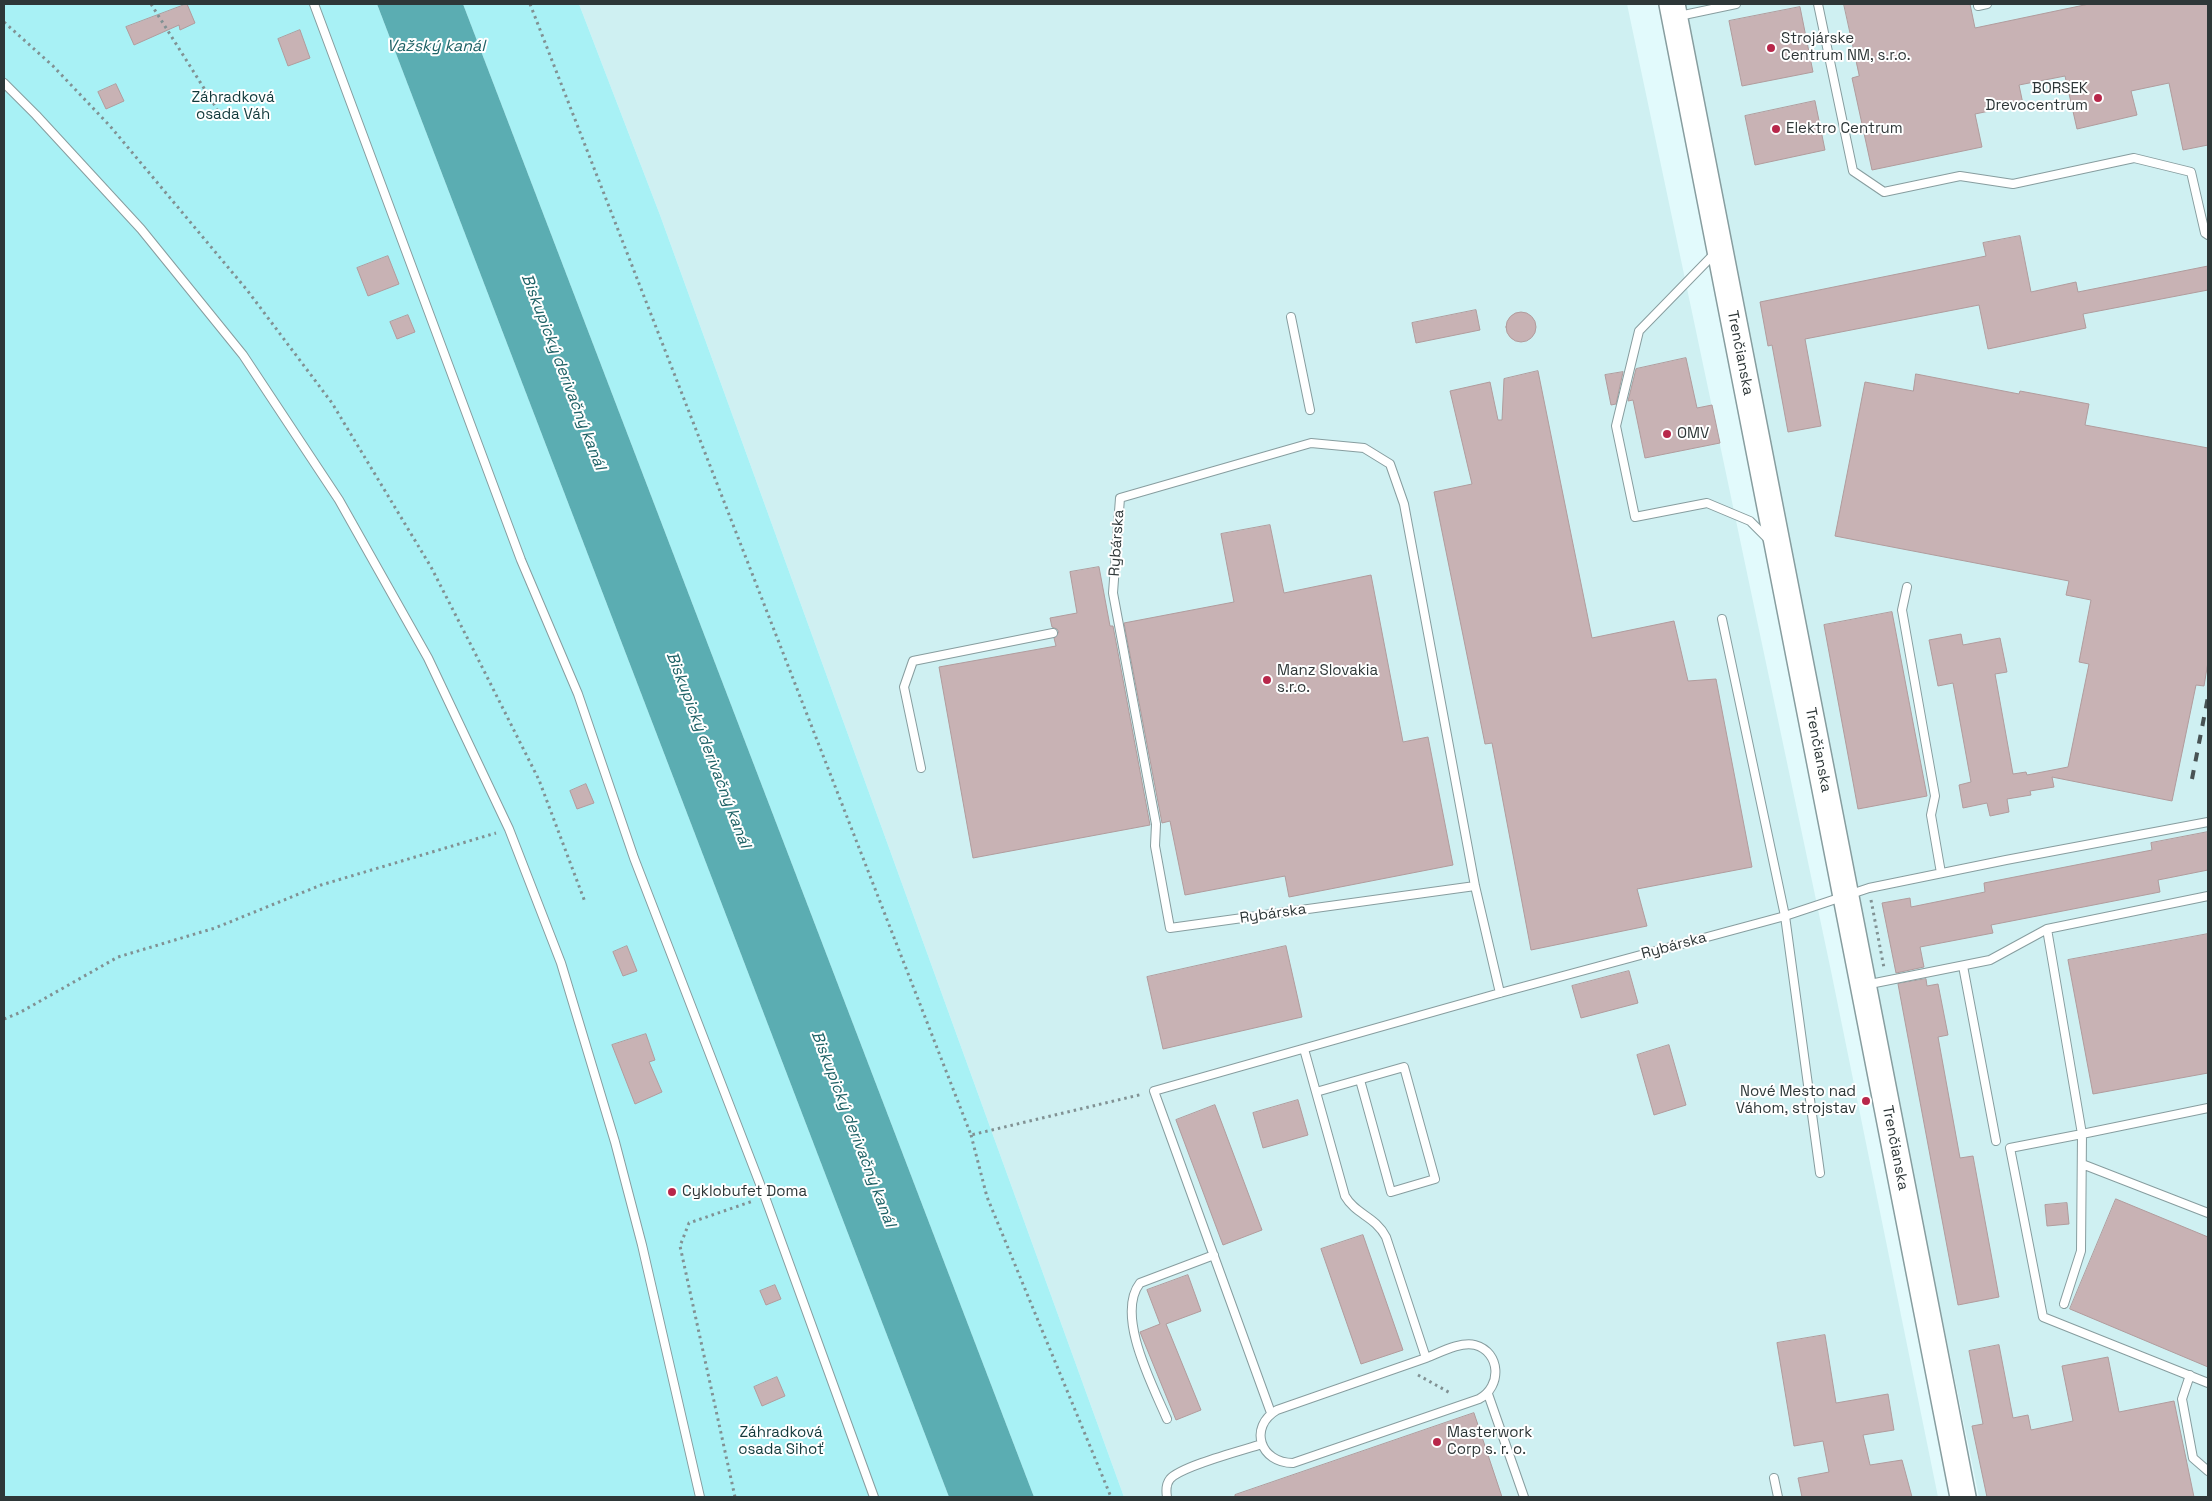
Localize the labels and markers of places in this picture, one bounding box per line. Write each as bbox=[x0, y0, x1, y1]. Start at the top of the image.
place label: Strojárske Centrum NM, s.r.o. bbox=[1781, 30, 1911, 65]
marker: Strojárske Centrum NM, s.r.o. bbox=[1765, 42, 1777, 54]
place label: BORSEK Drevocentrum bbox=[1986, 80, 2088, 115]
marker: BORSEK Drevocentrum bbox=[2092, 92, 2104, 104]
place label: Elektro Centrum bbox=[1786, 120, 1903, 138]
marker: Elektro Centrum bbox=[1770, 123, 1782, 135]
place label: OMV bbox=[1677, 425, 1709, 443]
marker: OMV bbox=[1661, 428, 1673, 440]
place label: Manz Slovakia s.r.o. bbox=[1277, 662, 1378, 697]
marker: Manz Slovakia s.r.o. bbox=[1261, 674, 1273, 686]
place label: Nové Mesto nad Váhom, strojstav bbox=[1736, 1083, 1856, 1118]
marker: Nové Mesto nad Váhom, strojstav bbox=[1860, 1095, 1872, 1107]
place label: Cyklobufet Doma bbox=[682, 1183, 807, 1201]
marker: Cyklobufet Doma bbox=[666, 1186, 678, 1198]
place label: Masterwork Corp s. r. o. bbox=[1447, 1424, 1532, 1459]
marker: Masterwork Corp s. r. o. bbox=[1431, 1436, 1443, 1448]

